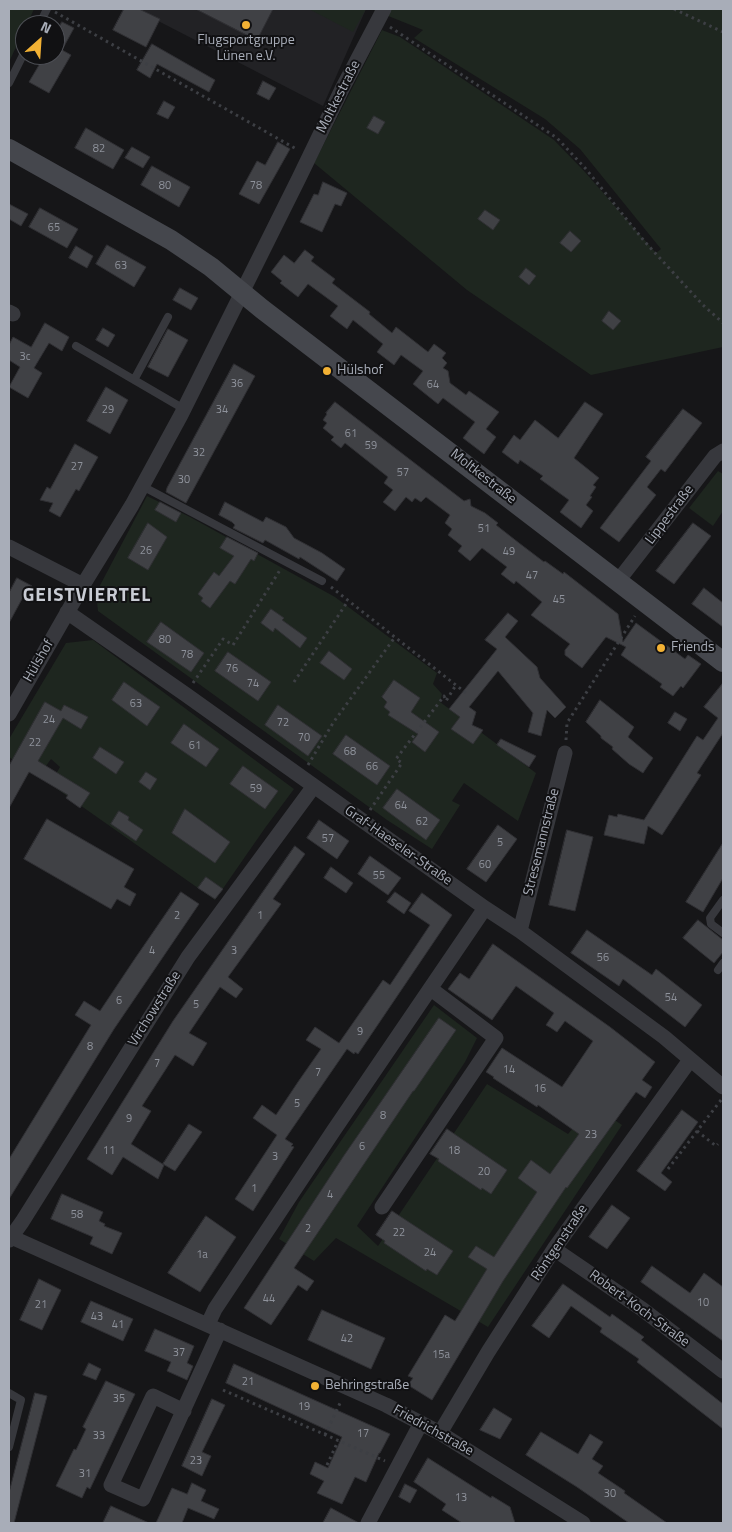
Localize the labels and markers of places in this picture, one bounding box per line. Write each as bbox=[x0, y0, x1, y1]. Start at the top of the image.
marker: Flugsportgruppe Lünen e.V. bbox=[240, 19, 252, 31]
place label: Flugsportgruppe Lünen e.V. bbox=[197, 33, 295, 65]
place label: Hülshof bbox=[337, 363, 383, 379]
marker: Hülshof bbox=[321, 365, 333, 377]
place label: Friends bbox=[671, 640, 714, 656]
marker: Friends bbox=[655, 642, 667, 654]
place label: Behringstraße bbox=[325, 1378, 409, 1394]
marker: Behringstraße bbox=[309, 1380, 321, 1392]

